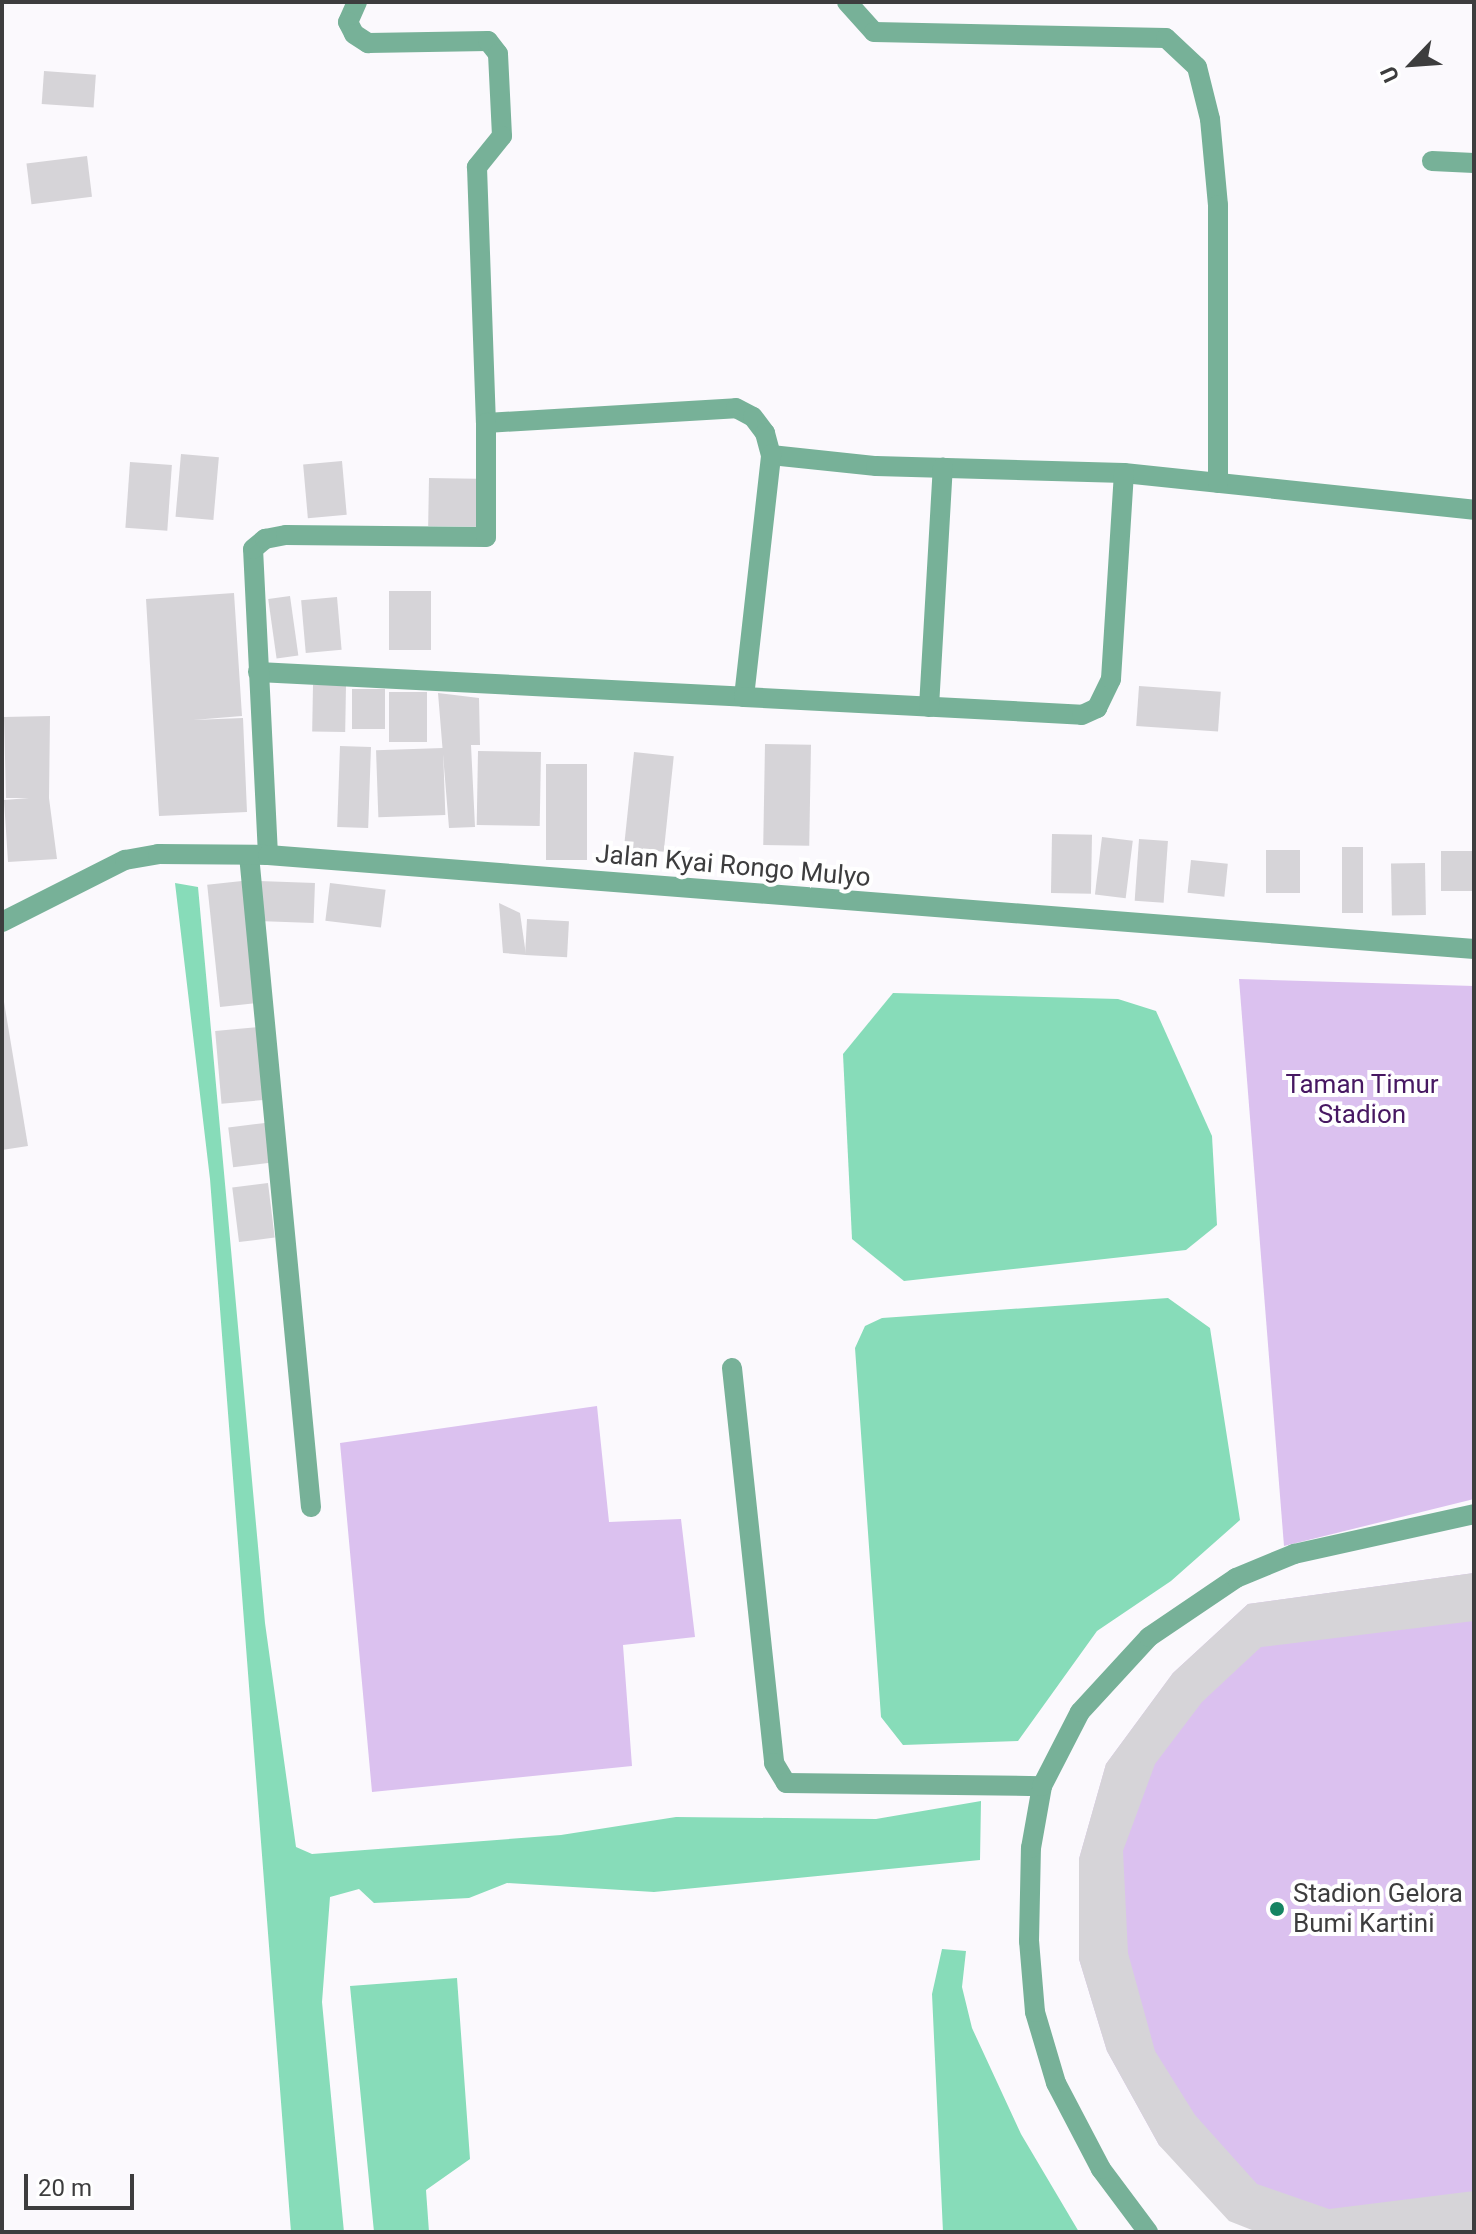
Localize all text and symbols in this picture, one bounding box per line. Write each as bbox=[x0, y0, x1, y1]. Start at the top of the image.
north arrow bbox=[1372, 24, 1452, 104]
text: U bbox=[1375, 63, 1404, 86]
street label: Jalan Kyai Rongo Mulyo bbox=[594, 838, 872, 894]
park label: Taman Timur Stadion bbox=[1285, 1069, 1439, 1130]
place label: Stadion Gelora Bumi Kartini bbox=[1293, 1878, 1463, 1940]
marker: Stadion Gelora Bumi Kartini bbox=[1268, 1900, 1286, 1918]
scale bar bbox=[28, 2158, 138, 2208]
text: 20 m bbox=[38, 2174, 92, 2202]

